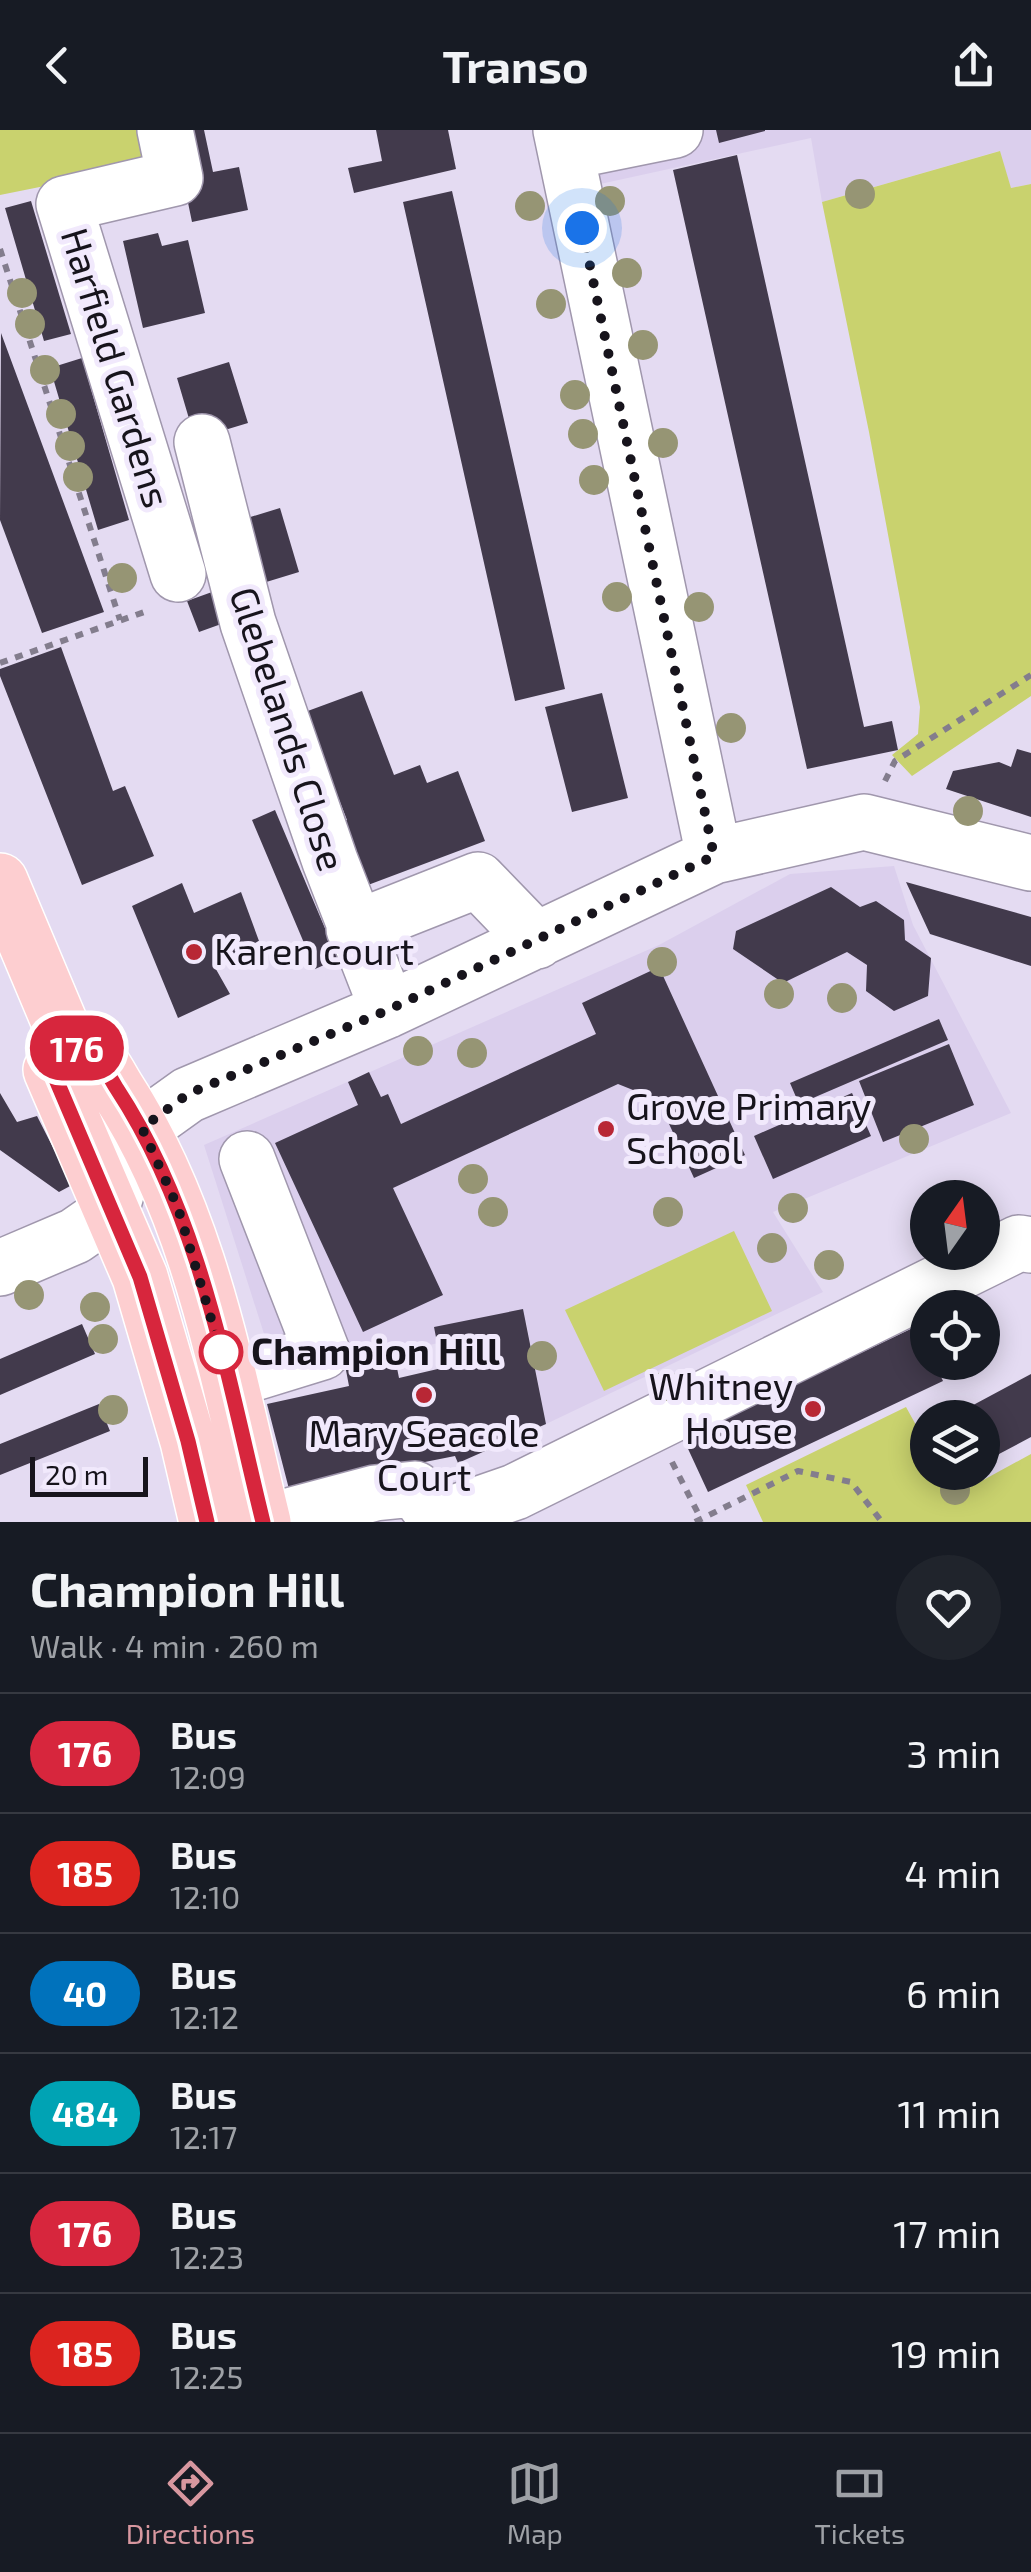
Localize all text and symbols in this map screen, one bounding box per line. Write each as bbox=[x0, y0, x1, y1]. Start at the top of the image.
icon: back bbox=[30, 38, 85, 93]
text: Transo bbox=[443, 38, 588, 92]
icon: share bbox=[946, 38, 1001, 93]
your location bbox=[557, 203, 607, 253]
street label: Harfield Gardens bbox=[53, 222, 181, 513]
street label: Glebelands Close bbox=[221, 581, 356, 876]
place label: Karen court bbox=[214, 927, 414, 973]
marker: Karen court bbox=[183, 941, 205, 963]
line badge: 176 bbox=[20, 1016, 134, 1080]
text: 176 bbox=[50, 1027, 104, 1069]
place label: Grove Primary School bbox=[626, 1082, 871, 1172]
marker: Grove Primary School bbox=[595, 1118, 617, 1140]
north arrow bbox=[910, 1180, 1000, 1270]
map controls bbox=[910, 1180, 1000, 1490]
button: locate bbox=[910, 1290, 1000, 1380]
place label: Champion Hill bbox=[251, 1327, 500, 1373]
marker: Champion Hill bbox=[200, 1331, 242, 1373]
place label: Whitney House bbox=[649, 1362, 793, 1452]
marker: Mary Seacole Court bbox=[413, 1384, 435, 1406]
marker: Whitney House bbox=[802, 1398, 824, 1420]
button: layers bbox=[910, 1400, 1000, 1490]
place label: Mary Seacole Court bbox=[308, 1409, 540, 1499]
scale bar bbox=[30, 1452, 148, 1496]
text: 20 m bbox=[45, 1457, 108, 1491]
button: heart bbox=[896, 1555, 1001, 1660]
text: Champion Hill bbox=[30, 1559, 344, 1617]
text: Walk · 4 min · 260 m bbox=[30, 1626, 319, 1664]
text: Bus bbox=[170, 1711, 237, 1757]
text: 3 min bbox=[907, 1730, 1001, 1776]
text: 176 bbox=[58, 1732, 112, 1774]
text: 12:09 bbox=[170, 1757, 246, 1795]
text: Bus bbox=[170, 1831, 237, 1877]
text: 4 min bbox=[904, 1850, 1001, 1896]
text: 185 bbox=[57, 1852, 113, 1894]
text: 12:10 bbox=[170, 1877, 240, 1915]
text: Bus bbox=[170, 1951, 237, 1997]
text: 6 min bbox=[906, 1970, 1001, 2016]
text: 40 bbox=[63, 1972, 107, 2014]
text: 12:12 bbox=[170, 1997, 239, 2035]
text: Bus bbox=[170, 2071, 237, 2117]
text: 11 min bbox=[897, 2090, 1001, 2136]
text: 484 bbox=[52, 2092, 118, 2134]
text: 12:17 bbox=[170, 2117, 237, 2155]
text: Bus bbox=[170, 2191, 237, 2237]
text: 17 min bbox=[893, 2210, 1001, 2256]
text: 176 bbox=[58, 2212, 112, 2254]
text: 12:23 bbox=[170, 2237, 244, 2275]
text: Bus bbox=[170, 2311, 237, 2357]
text: 19 min bbox=[891, 2330, 1001, 2376]
text: 185 bbox=[57, 2332, 113, 2374]
text: 12:25 bbox=[170, 2357, 243, 2395]
tab: Directions bbox=[126, 2456, 255, 2550]
tab: Map bbox=[507, 2456, 563, 2550]
tab: Tickets bbox=[814, 2456, 905, 2550]

